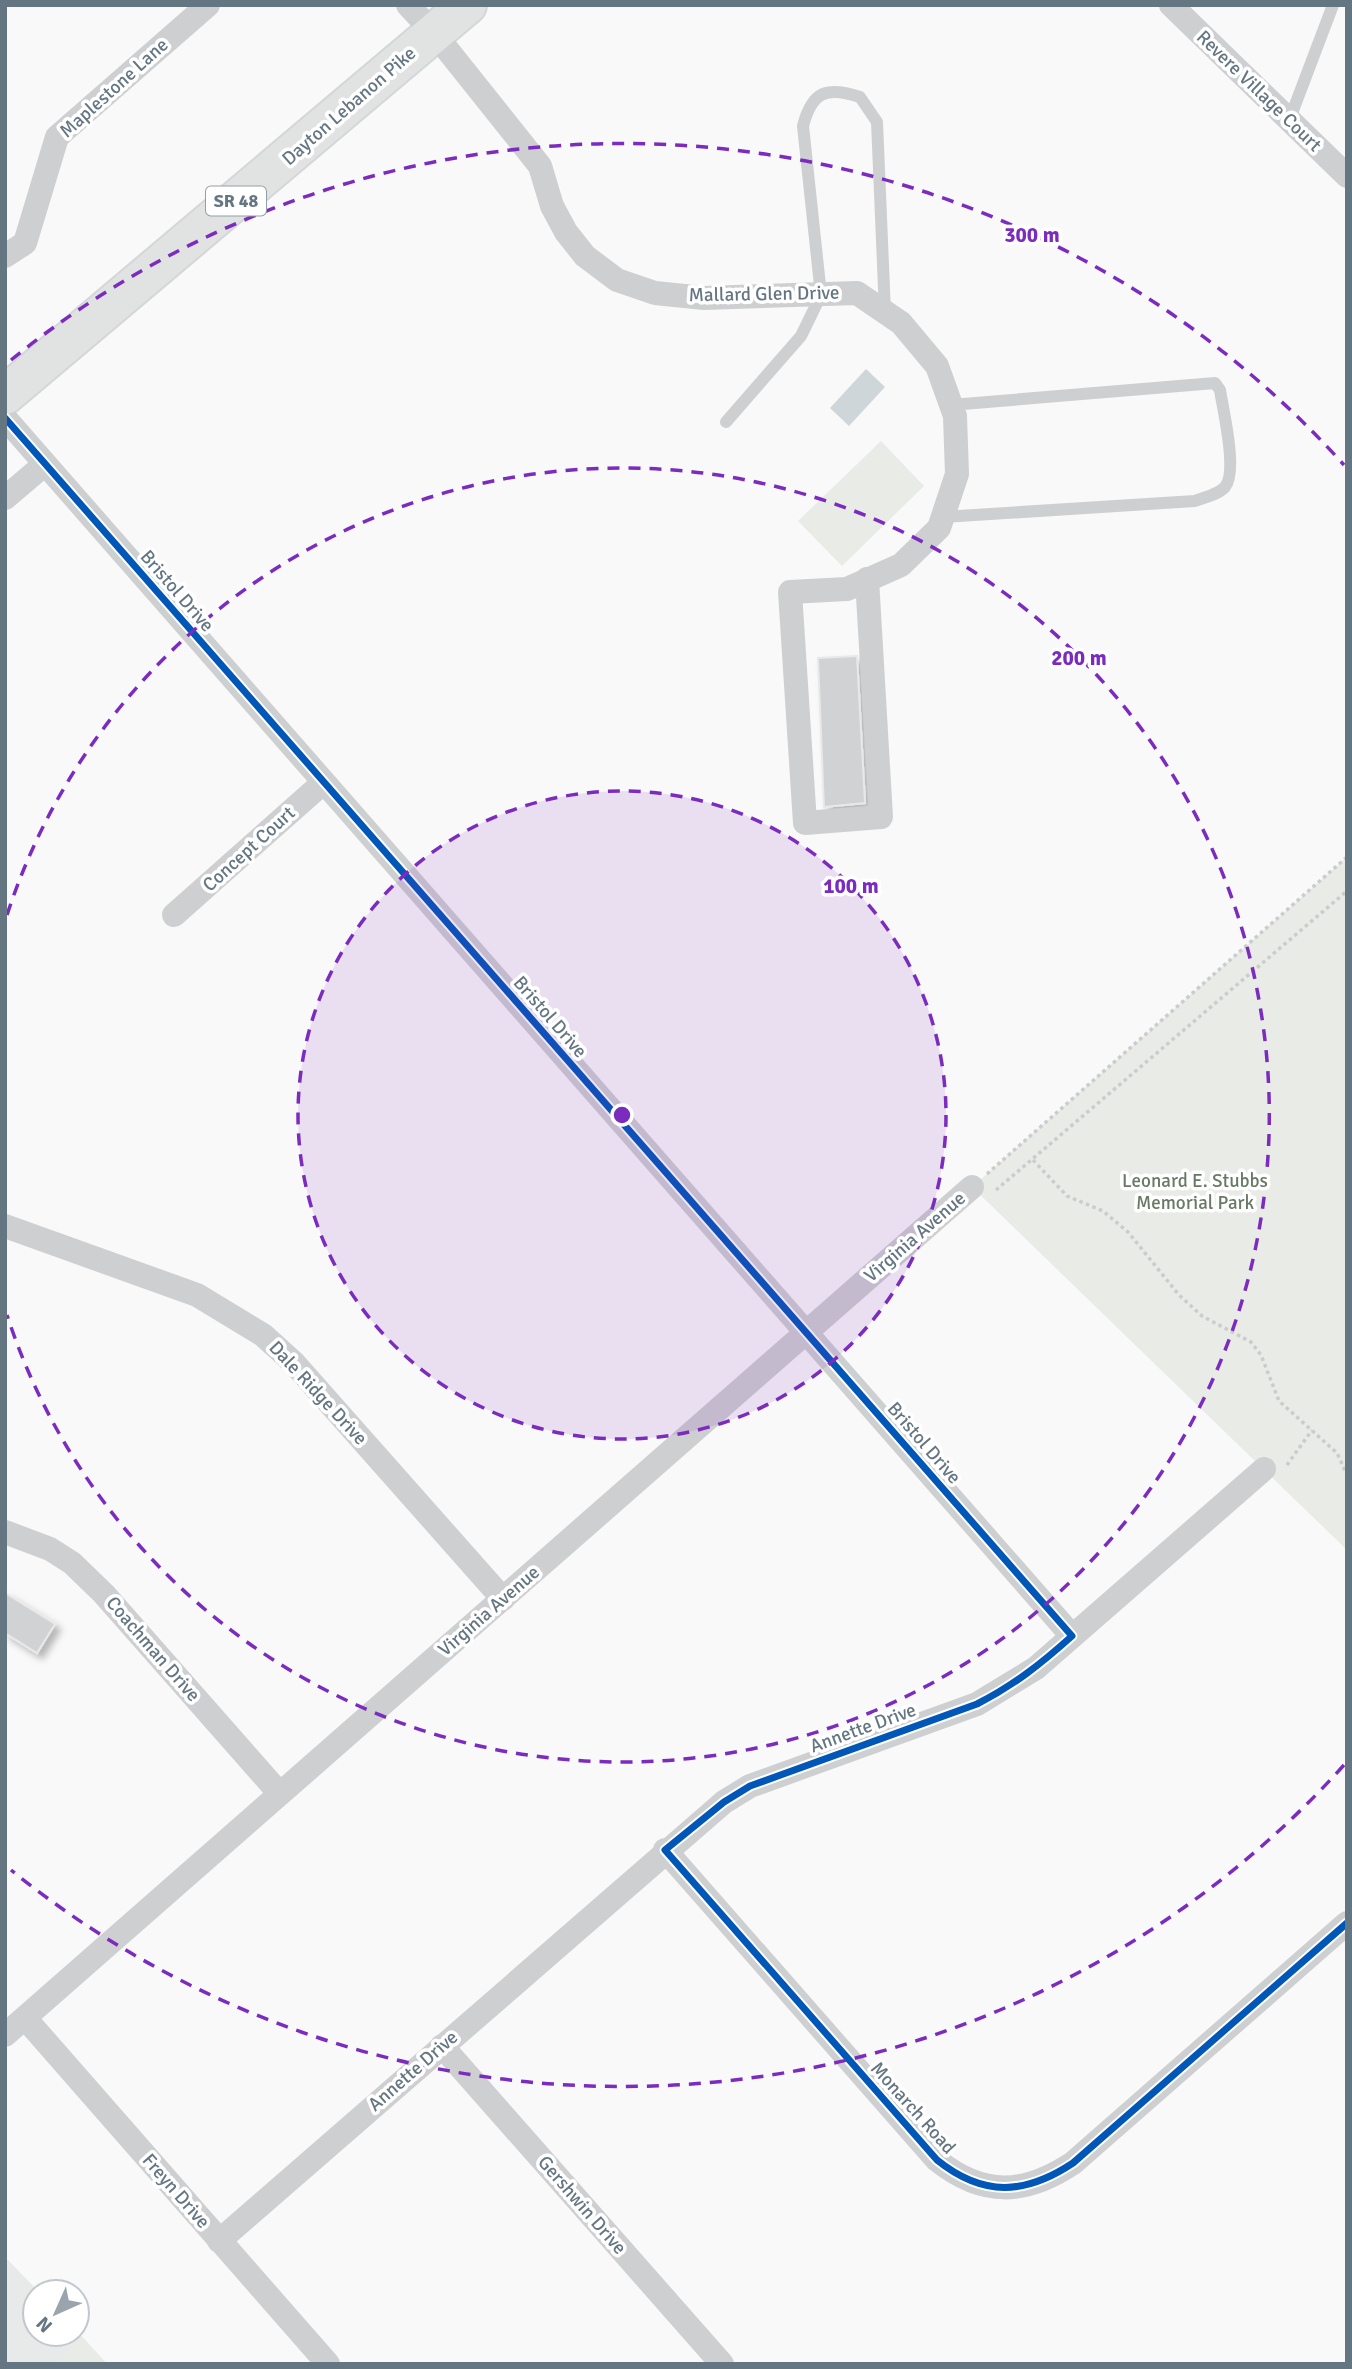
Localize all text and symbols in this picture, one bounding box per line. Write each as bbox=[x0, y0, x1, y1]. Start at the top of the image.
street label: Revere Village Court bbox=[1191, 25, 1327, 157]
street label: Maplestone Lane bbox=[55, 33, 173, 143]
street label: Dayton Lebanon Pike bbox=[277, 41, 421, 171]
road number: SR 48 bbox=[206, 186, 266, 216]
text: 300 m bbox=[1004, 222, 1060, 248]
street label: Mallard Glen Drive bbox=[688, 281, 840, 307]
street label: Bristol Drive bbox=[135, 545, 219, 637]
text: 200 m bbox=[1051, 645, 1107, 671]
street label: Concept Court bbox=[198, 801, 301, 897]
text: 100 m bbox=[823, 873, 879, 899]
street label: Bristol Drive bbox=[508, 971, 592, 1063]
centre of rings bbox=[610, 1103, 634, 1127]
park label: Leonard E. Stubbs Memorial Park bbox=[1122, 1169, 1268, 1215]
street label: Virginia Avenue bbox=[859, 1186, 971, 1288]
street label: Dale Ridge Drive bbox=[264, 1336, 372, 1450]
street label: Bristol Drive bbox=[882, 1397, 966, 1489]
street label: Virginia Avenue bbox=[433, 1560, 545, 1662]
street label: Coachman Drive bbox=[101, 1591, 205, 1707]
street label: Annette Drive bbox=[807, 1698, 919, 1758]
street label: Annette Drive bbox=[363, 2025, 463, 2117]
street label: Monarch Road bbox=[865, 2057, 961, 2159]
street label: Freyn Drive bbox=[137, 2149, 215, 2233]
street label: Gershwin Drive bbox=[533, 2151, 631, 2259]
north arrow bbox=[21, 2278, 91, 2348]
text: N bbox=[32, 2311, 58, 2337]

